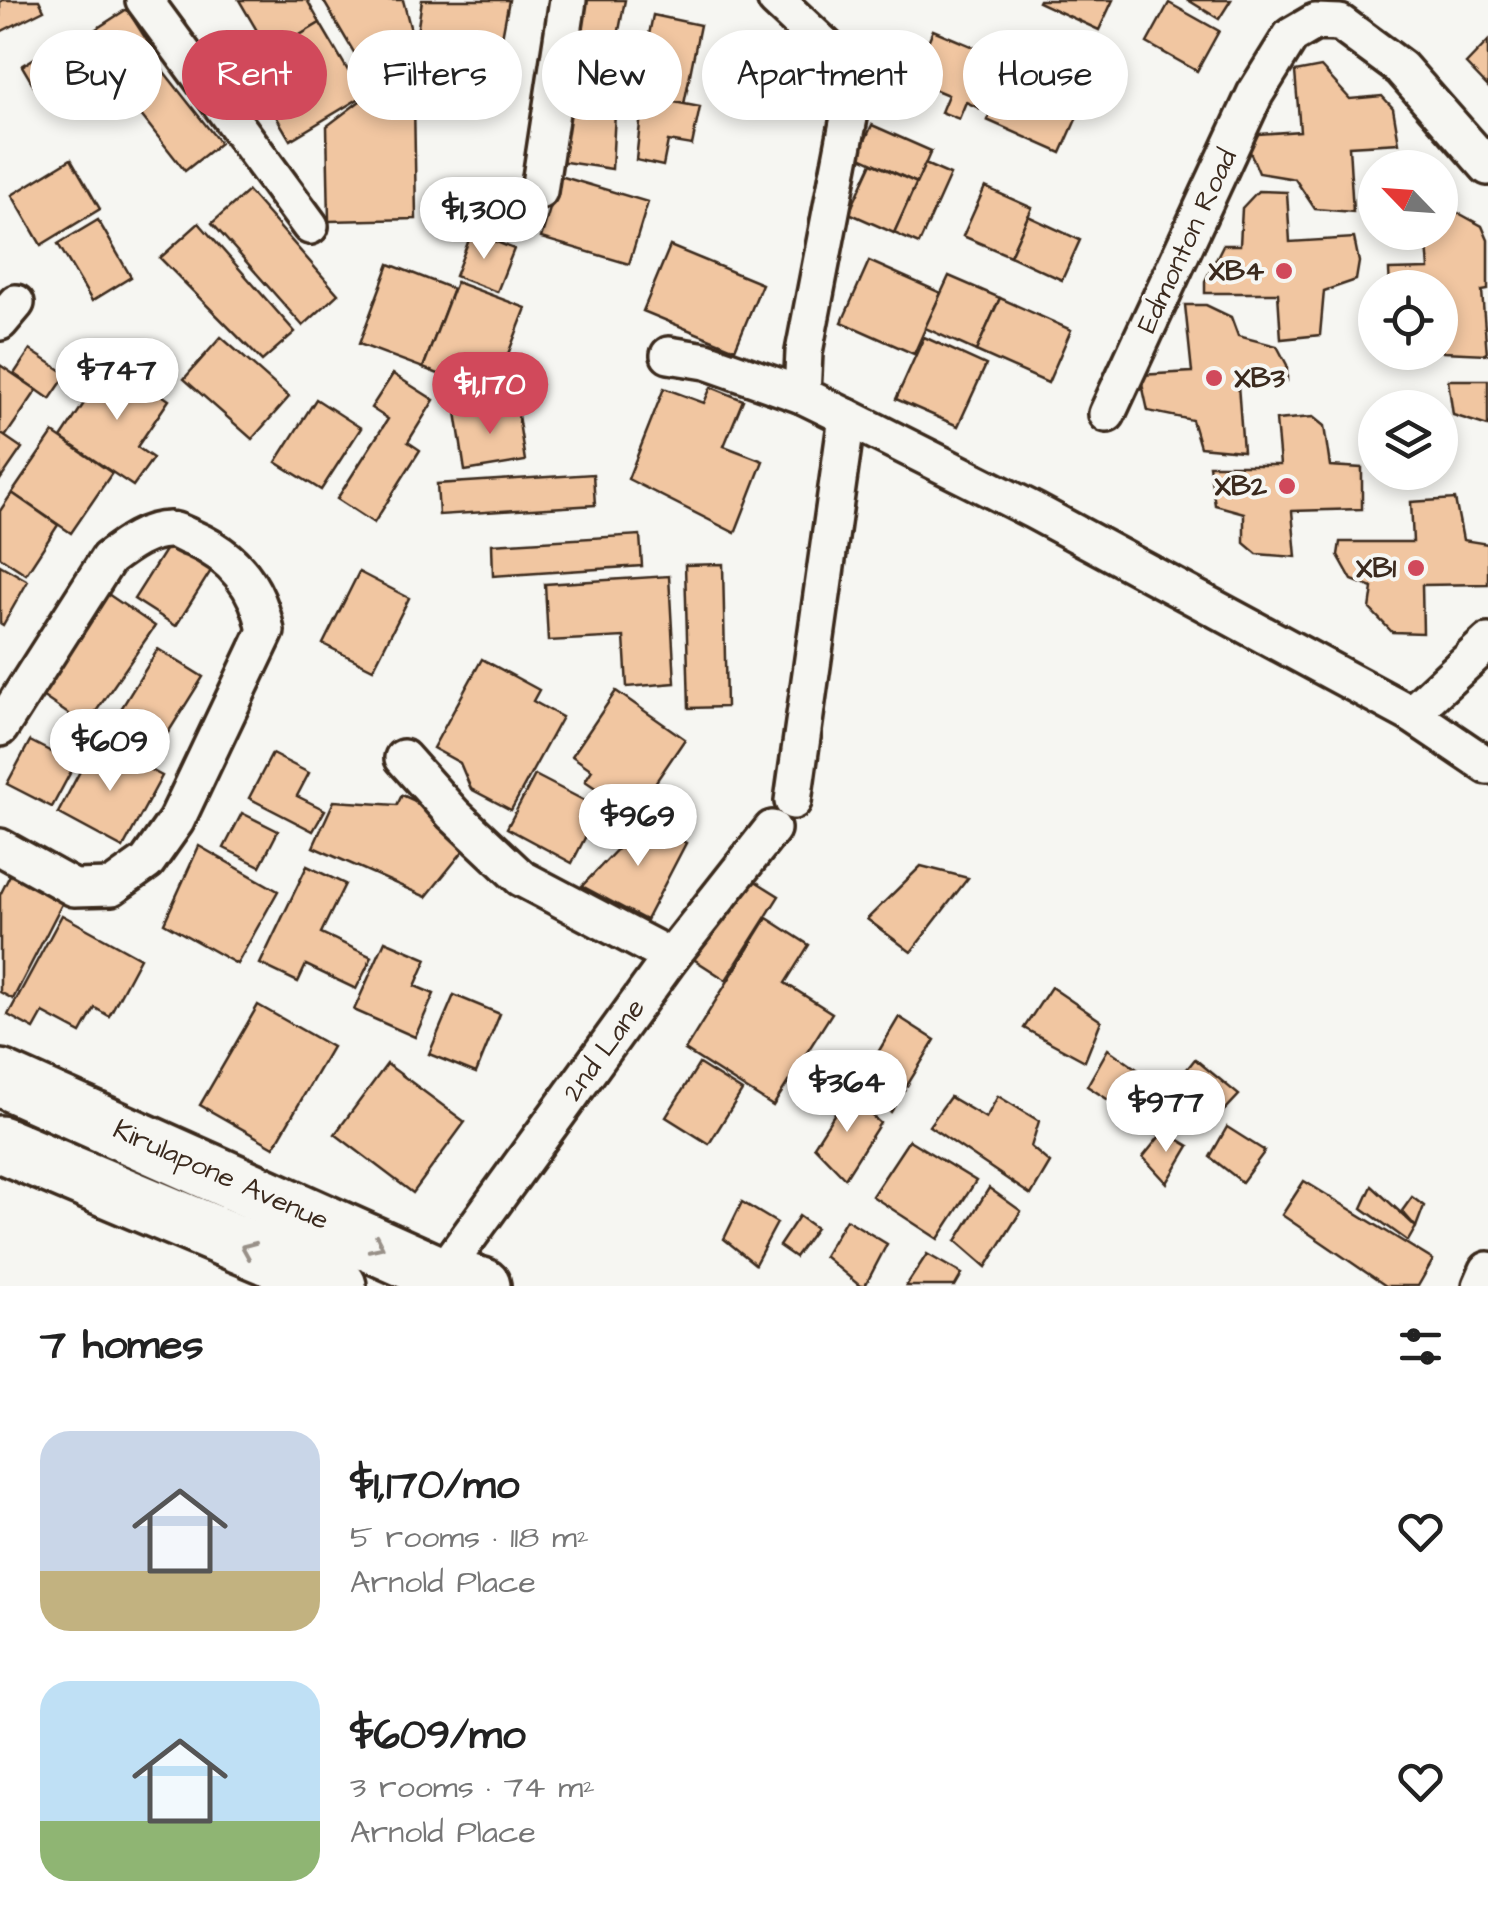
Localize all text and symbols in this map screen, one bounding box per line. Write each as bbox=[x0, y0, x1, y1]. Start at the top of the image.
chip: Buy bbox=[30, 30, 162, 120]
chip: Rent bbox=[182, 30, 327, 120]
chip: Filters bbox=[347, 30, 522, 120]
chip: New bbox=[542, 30, 682, 120]
chip: Apartment bbox=[702, 30, 943, 120]
chip: House bbox=[963, 30, 1128, 120]
street label: Edmonton Road bbox=[1127, 143, 1247, 339]
north arrow bbox=[1358, 150, 1458, 250]
map controls bbox=[1358, 150, 1458, 490]
pin: $1,300 bbox=[403, 177, 565, 262]
text: $1,300 bbox=[442, 187, 526, 232]
place label: XB4 bbox=[1208, 252, 1265, 291]
marker: XB4 bbox=[1273, 260, 1295, 282]
button: locate bbox=[1358, 270, 1458, 370]
pin: $747 bbox=[58, 338, 176, 423]
text: $747 bbox=[78, 348, 156, 393]
pin: $1,170 bbox=[409, 352, 571, 437]
place label: XB3 bbox=[1234, 359, 1286, 398]
text: $1,170 bbox=[454, 362, 526, 407]
marker: XB3 bbox=[1203, 367, 1225, 389]
button: layers bbox=[1358, 390, 1458, 490]
place label: XB2 bbox=[1214, 467, 1268, 506]
marker: XB2 bbox=[1276, 475, 1298, 497]
place label: XB1 bbox=[1356, 549, 1396, 588]
marker: XB1 bbox=[1405, 557, 1427, 579]
pin: $609 bbox=[51, 709, 169, 794]
text: $609 bbox=[72, 719, 148, 764]
pin: $969 bbox=[579, 784, 697, 869]
text: $969 bbox=[601, 794, 675, 839]
street label: 2nd Lane bbox=[553, 991, 655, 1109]
pin: $364 bbox=[788, 1050, 906, 1135]
text: $364 bbox=[809, 1060, 885, 1105]
pin: $977 bbox=[1107, 1070, 1225, 1155]
text: $977 bbox=[1128, 1080, 1204, 1125]
street label: Kirulapone Avenue bbox=[107, 1110, 335, 1240]
one-way arrow bbox=[367, 1232, 385, 1252]
one-way arrow bbox=[240, 1241, 258, 1261]
text: 7 homes bbox=[40, 1317, 204, 1375]
icon: filters bbox=[1393, 1319, 1448, 1374]
text: $1,170/mo bbox=[350, 1457, 519, 1515]
icon: home bbox=[120, 1471, 240, 1591]
icon: heart bbox=[1393, 1504, 1448, 1559]
text: 5 rooms · 118 m² bbox=[350, 1515, 589, 1560]
text: Arnold Place bbox=[350, 1560, 536, 1605]
text: $609/mo bbox=[350, 1707, 526, 1765]
icon: home bbox=[120, 1721, 240, 1841]
icon: heart bbox=[1393, 1754, 1448, 1809]
text: 3 rooms · 74 m² bbox=[350, 1765, 595, 1810]
text: Arnold Place bbox=[350, 1810, 536, 1855]

